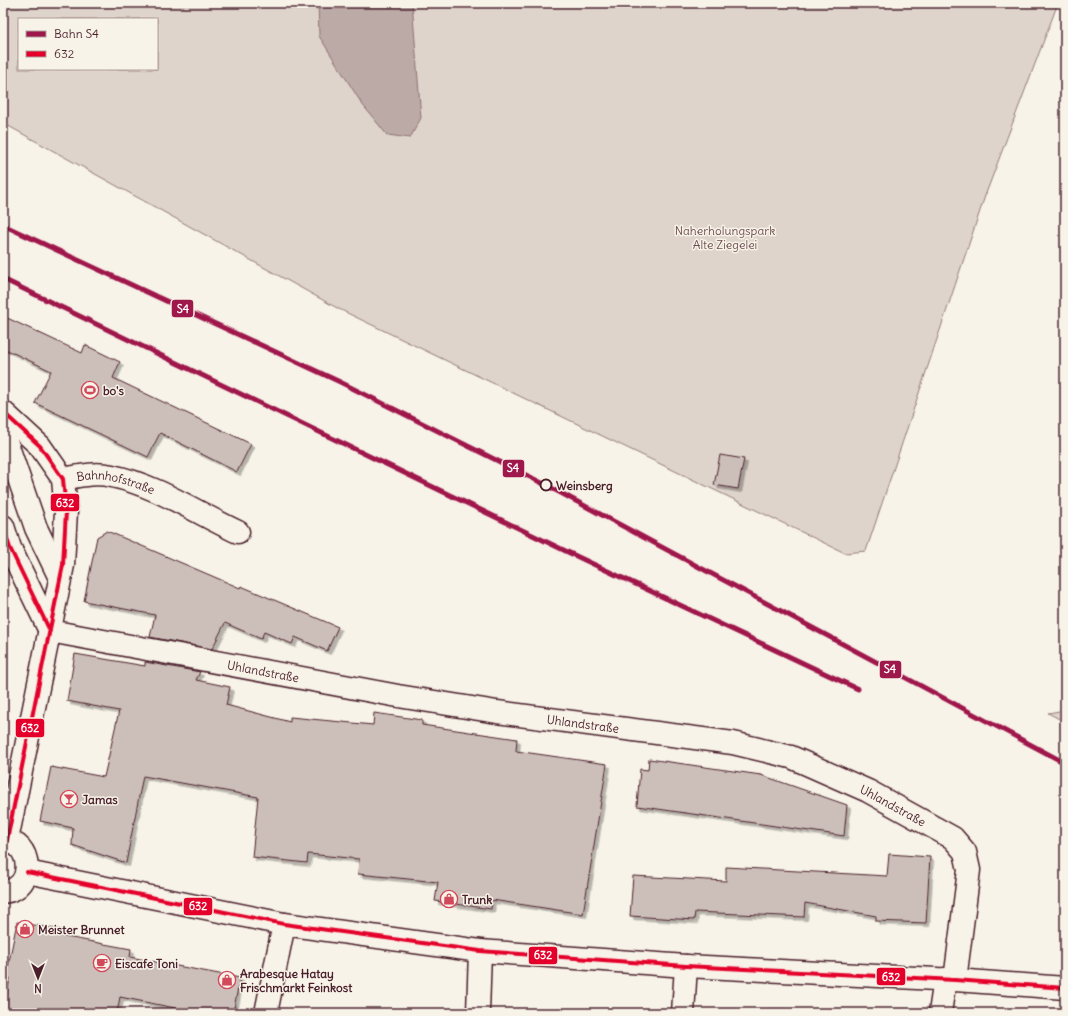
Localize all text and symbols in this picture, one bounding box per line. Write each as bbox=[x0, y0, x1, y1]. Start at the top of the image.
legend bbox=[18, 18, 158, 70]
text: Bahn S4 bbox=[54, 26, 99, 41]
text: 632 bbox=[54, 46, 75, 61]
park label: Naherholungspark Alte Ziegelei bbox=[675, 223, 775, 252]
line badge: S4 bbox=[171, 299, 194, 318]
text: S4 bbox=[177, 302, 190, 316]
sports icon: bo's bbox=[80, 380, 100, 400]
place label: bo's bbox=[103, 383, 124, 398]
line badge: S4 bbox=[502, 459, 525, 478]
text: S4 bbox=[507, 461, 520, 475]
street label: Bahnhofstraße bbox=[75, 467, 157, 497]
marker: Weinsberg bbox=[539, 478, 553, 492]
place label: Weinsberg bbox=[556, 478, 613, 494]
line badge: 632 bbox=[50, 493, 80, 512]
text: 632 bbox=[56, 496, 74, 510]
street label: Uhlandstraße bbox=[226, 657, 300, 685]
line badge: S4 bbox=[879, 660, 902, 679]
text: S4 bbox=[884, 662, 897, 676]
street label: Uhlandstraße bbox=[546, 711, 620, 735]
line badge: 632 bbox=[15, 718, 45, 738]
text: 632 bbox=[21, 721, 39, 735]
street label: Uhlandstraße bbox=[858, 781, 929, 829]
bar icon: Jamas bbox=[59, 789, 79, 809]
place label: Jamas bbox=[82, 792, 118, 807]
shop icon: Trunk bbox=[439, 889, 459, 909]
place label: Trunk bbox=[462, 892, 492, 907]
line badge: 632 bbox=[183, 897, 213, 916]
text: 632 bbox=[189, 899, 207, 913]
shop icon: Meister Brunnet bbox=[15, 919, 35, 939]
place label: Meister Brunnet bbox=[38, 922, 126, 937]
line badge: 632 bbox=[528, 946, 558, 965]
text: 632 bbox=[534, 948, 552, 962]
cafe icon: Eiscafe Toni bbox=[92, 953, 112, 973]
place label: Eiscafe Toni bbox=[115, 956, 178, 971]
north arrow bbox=[18, 958, 58, 998]
place label: Arabesque Hatay Frischmarkt Feinkost bbox=[240, 966, 353, 995]
line badge: 632 bbox=[876, 967, 906, 986]
shop icon: Arabesque Hatay Frischmarkt Feinkost bbox=[217, 970, 237, 990]
text: 632 bbox=[882, 970, 900, 984]
text: N bbox=[34, 981, 42, 995]

